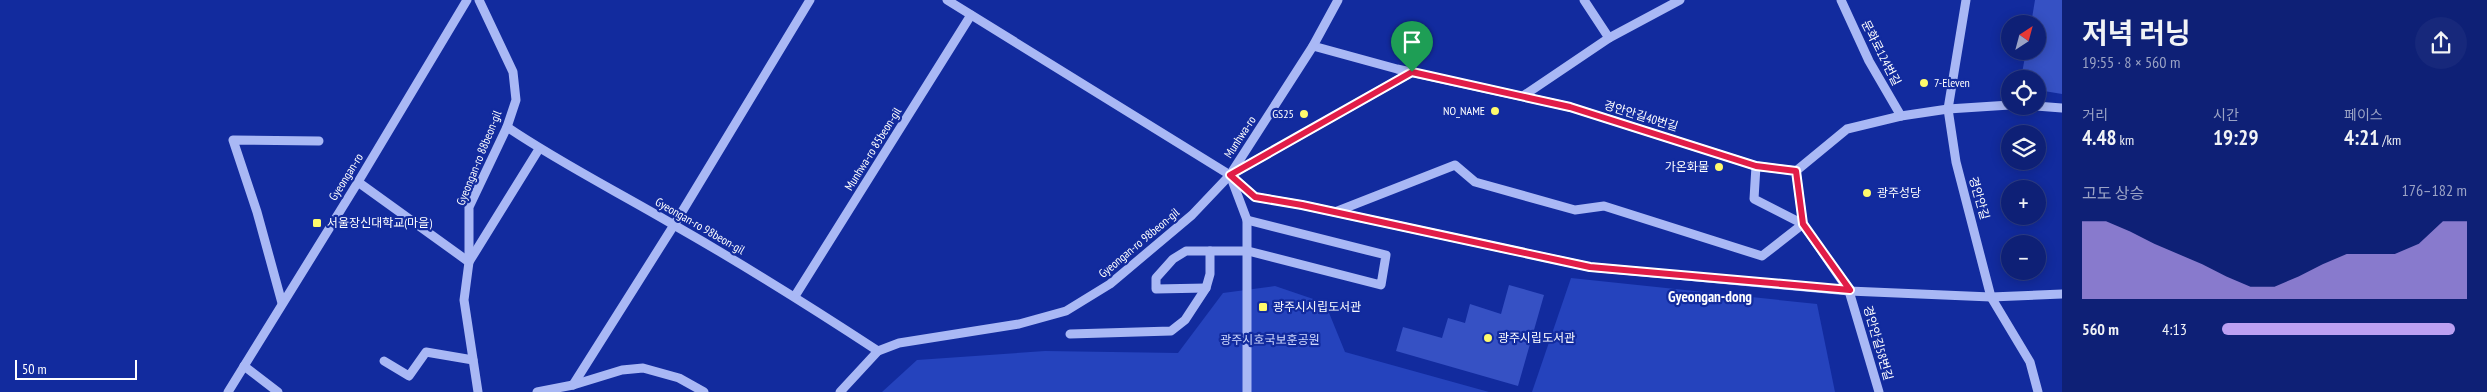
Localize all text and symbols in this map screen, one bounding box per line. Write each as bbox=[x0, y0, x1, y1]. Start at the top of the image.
text: 저녁 러닝 bbox=[2082, 14, 2191, 51]
north arrow bbox=[2001, 15, 2046, 60]
map controls bbox=[2001, 15, 2046, 280]
button: share bbox=[2415, 17, 2467, 69]
street label: 문화로124번길 bbox=[1859, 18, 1904, 88]
pin bbox=[1391, 21, 1433, 72]
icon: arrive bbox=[1398, 28, 1426, 56]
text: 19:55 · 8 × 560 m bbox=[2082, 52, 2180, 72]
button: locate bbox=[2001, 70, 2046, 115]
place label: 7-Eleven bbox=[1934, 75, 1970, 90]
marker: 7-Eleven bbox=[1918, 77, 1930, 89]
street label: 경안안길40번길 bbox=[1602, 97, 1680, 134]
place label: NO_NAME bbox=[1443, 103, 1485, 118]
street label: Munhwa-ro 85beon-gil bbox=[841, 104, 904, 193]
marker: NO_NAME bbox=[1489, 105, 1501, 117]
place label: GS25 bbox=[1272, 106, 1294, 121]
text: 거리 bbox=[2082, 106, 2108, 124]
text: 시간 bbox=[2213, 106, 2239, 124]
text: 페이스 bbox=[2344, 106, 2383, 124]
street label: Gyeongan-ro 88beon-gil bbox=[453, 108, 504, 207]
marker: GS25 bbox=[1298, 108, 1310, 120]
street label: Munhwa-ro bbox=[1220, 113, 1259, 161]
text: 4.48 bbox=[2082, 124, 2117, 151]
text: 19:29 bbox=[2213, 124, 2258, 151]
text: 4:21 bbox=[2344, 124, 2379, 151]
button: layers bbox=[2001, 125, 2046, 170]
text: km bbox=[2117, 131, 2134, 149]
text: /km bbox=[2379, 131, 2401, 149]
street label: Gyeongan-ro bbox=[325, 150, 366, 203]
place label: 가온화물 bbox=[1665, 159, 1709, 174]
marker: 가온화물 bbox=[1713, 161, 1725, 173]
street label: 경안안길 bbox=[1966, 175, 1993, 221]
button: + bbox=[2001, 180, 2046, 225]
text: 176–182 m bbox=[2402, 180, 2467, 200]
text: 고도 상승 bbox=[2082, 183, 2144, 203]
place label: 광주성당 bbox=[1877, 185, 1921, 200]
marker: 광주성당 bbox=[1861, 187, 1873, 199]
street label: Gyeongan-ro 98beon-gil bbox=[653, 194, 748, 257]
street label: Gyeongan-ro 98beon-gil bbox=[1095, 204, 1182, 281]
place label: 서울장신대학교(마을) bbox=[327, 215, 432, 230]
marker: 서울장신대학교(마을) bbox=[311, 217, 323, 229]
button: − bbox=[2001, 235, 2046, 280]
district label: Gyeongan-dong bbox=[1668, 287, 1752, 306]
place label: 광주시시립도서관 bbox=[1273, 299, 1361, 314]
marker: 광주시시립도서관 bbox=[1257, 301, 1269, 313]
street label: 경안안길58번길 bbox=[1861, 304, 1896, 382]
text: 560 m bbox=[2082, 319, 2119, 339]
text: 4:13 bbox=[2162, 319, 2187, 339]
place label: 광주시립도서관 bbox=[1498, 330, 1575, 345]
park label: 광주시호국보훈공원 bbox=[1220, 332, 1320, 347]
marker: 광주시립도서관 bbox=[1482, 332, 1494, 344]
scale bar bbox=[15, 357, 138, 380]
text: 50 m bbox=[22, 360, 47, 378]

